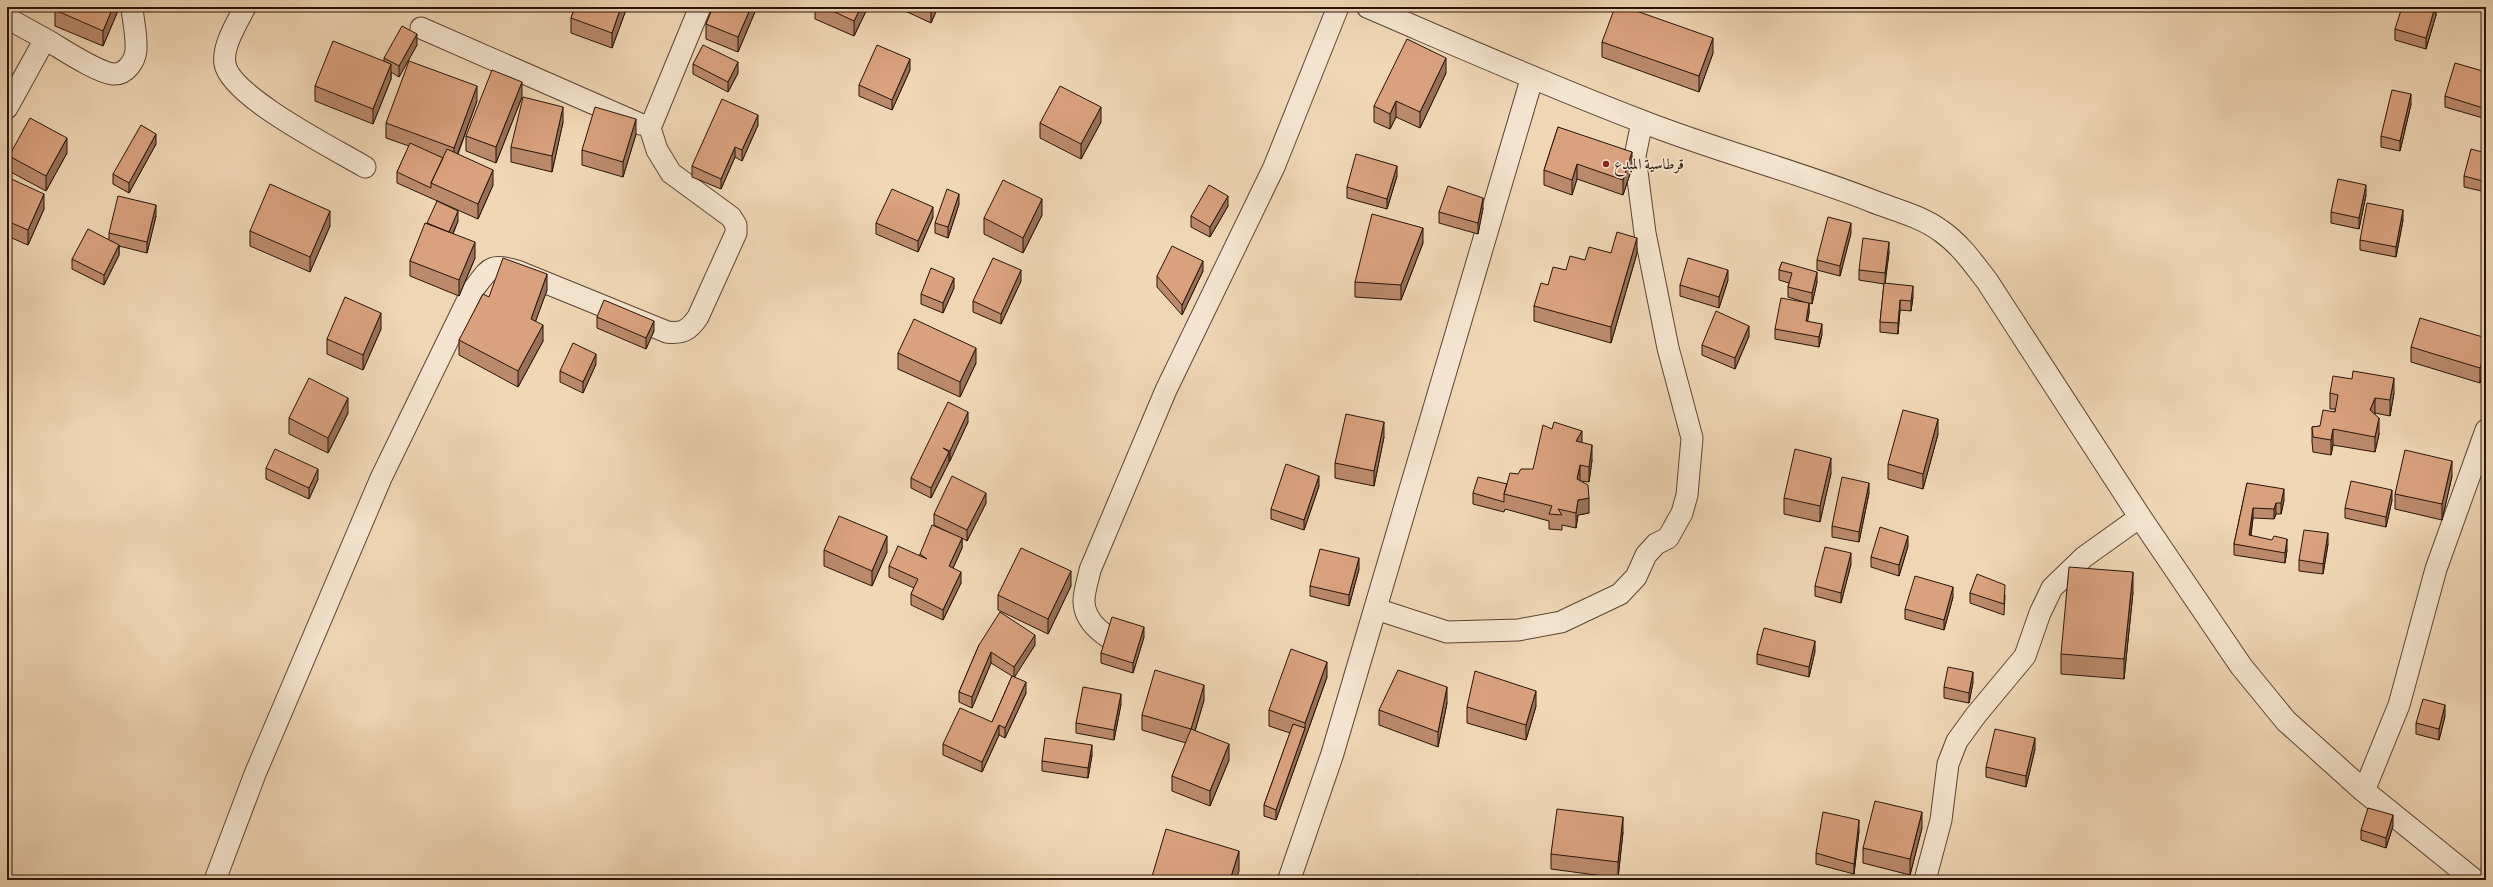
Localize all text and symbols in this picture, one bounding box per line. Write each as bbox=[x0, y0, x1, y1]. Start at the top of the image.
place label: قرطاسية المبدع bbox=[1614, 155, 1684, 177]
marker: قرطاسية المبدع bbox=[1601, 159, 1611, 169]

